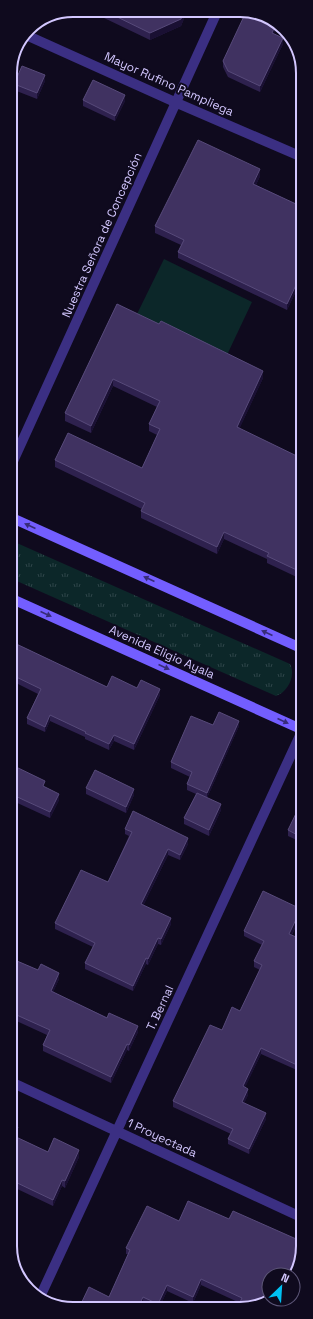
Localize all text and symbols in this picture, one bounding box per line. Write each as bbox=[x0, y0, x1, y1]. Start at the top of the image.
street label: Mayor Rufino Pampliega bbox=[102, 48, 236, 120]
street label: Nuestra Señora de Concepción bbox=[58, 150, 146, 320]
one-way arrow bbox=[25, 523, 36, 529]
one-way arrow bbox=[143, 576, 154, 582]
one-way arrow bbox=[40, 611, 51, 617]
street label: Avenida Eligio Ayala bbox=[107, 622, 217, 683]
one-way arrow bbox=[261, 630, 273, 636]
one-way arrow bbox=[159, 664, 170, 670]
one-way arrow bbox=[277, 718, 288, 724]
street label: T. Bernal bbox=[143, 983, 177, 1033]
street label: 1 Proyectada bbox=[125, 1115, 200, 1161]
north arrow bbox=[261, 1267, 301, 1307]
text: N bbox=[279, 1270, 292, 1286]

